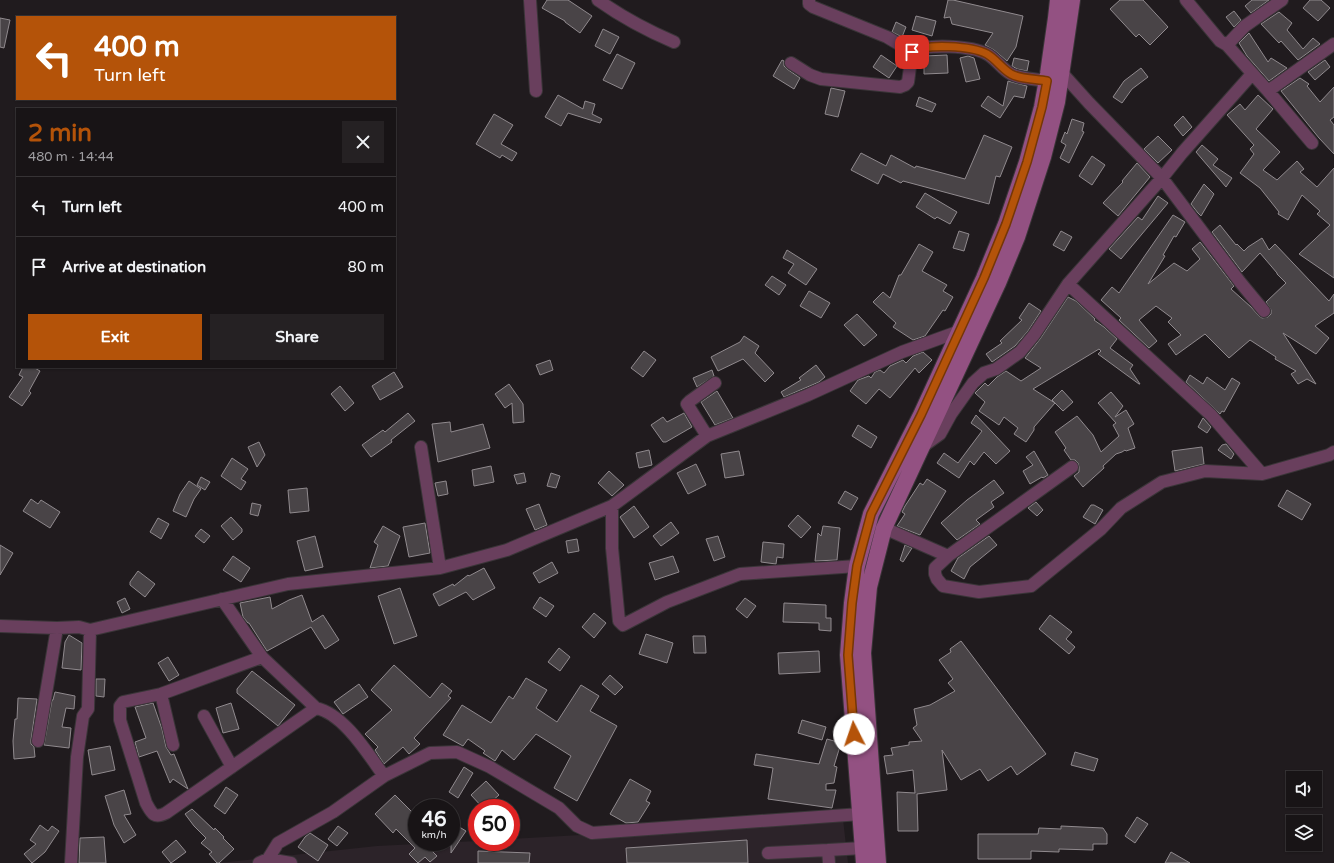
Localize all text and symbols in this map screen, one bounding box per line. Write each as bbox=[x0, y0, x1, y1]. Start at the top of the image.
text: 400 m bbox=[94, 30, 180, 64]
icon: left bbox=[28, 32, 80, 84]
pin bbox=[895, 35, 929, 69]
icon: arrive bbox=[901, 41, 923, 63]
text: Turn left bbox=[94, 64, 166, 86]
text: 2 min bbox=[28, 119, 92, 148]
button: close bbox=[342, 121, 384, 163]
text: 480 m · 14:44 bbox=[28, 149, 114, 165]
icon: left bbox=[28, 196, 50, 218]
text: Turn left bbox=[62, 198, 122, 216]
text: 400 m bbox=[338, 198, 384, 216]
icon: arrive bbox=[28, 256, 50, 278]
text: Arrive at destination bbox=[62, 258, 206, 276]
text: 80 m bbox=[347, 258, 384, 276]
button: Exit bbox=[28, 314, 202, 360]
button: Share bbox=[210, 314, 384, 360]
position arrow bbox=[833, 713, 875, 755]
map controls bbox=[1286, 771, 1322, 851]
button: sound bbox=[1286, 771, 1322, 807]
speed limit sign: 50 bbox=[468, 799, 520, 851]
text: 46 bbox=[421, 808, 447, 832]
button: layers bbox=[1286, 815, 1322, 851]
text: km/h bbox=[421, 829, 447, 841]

